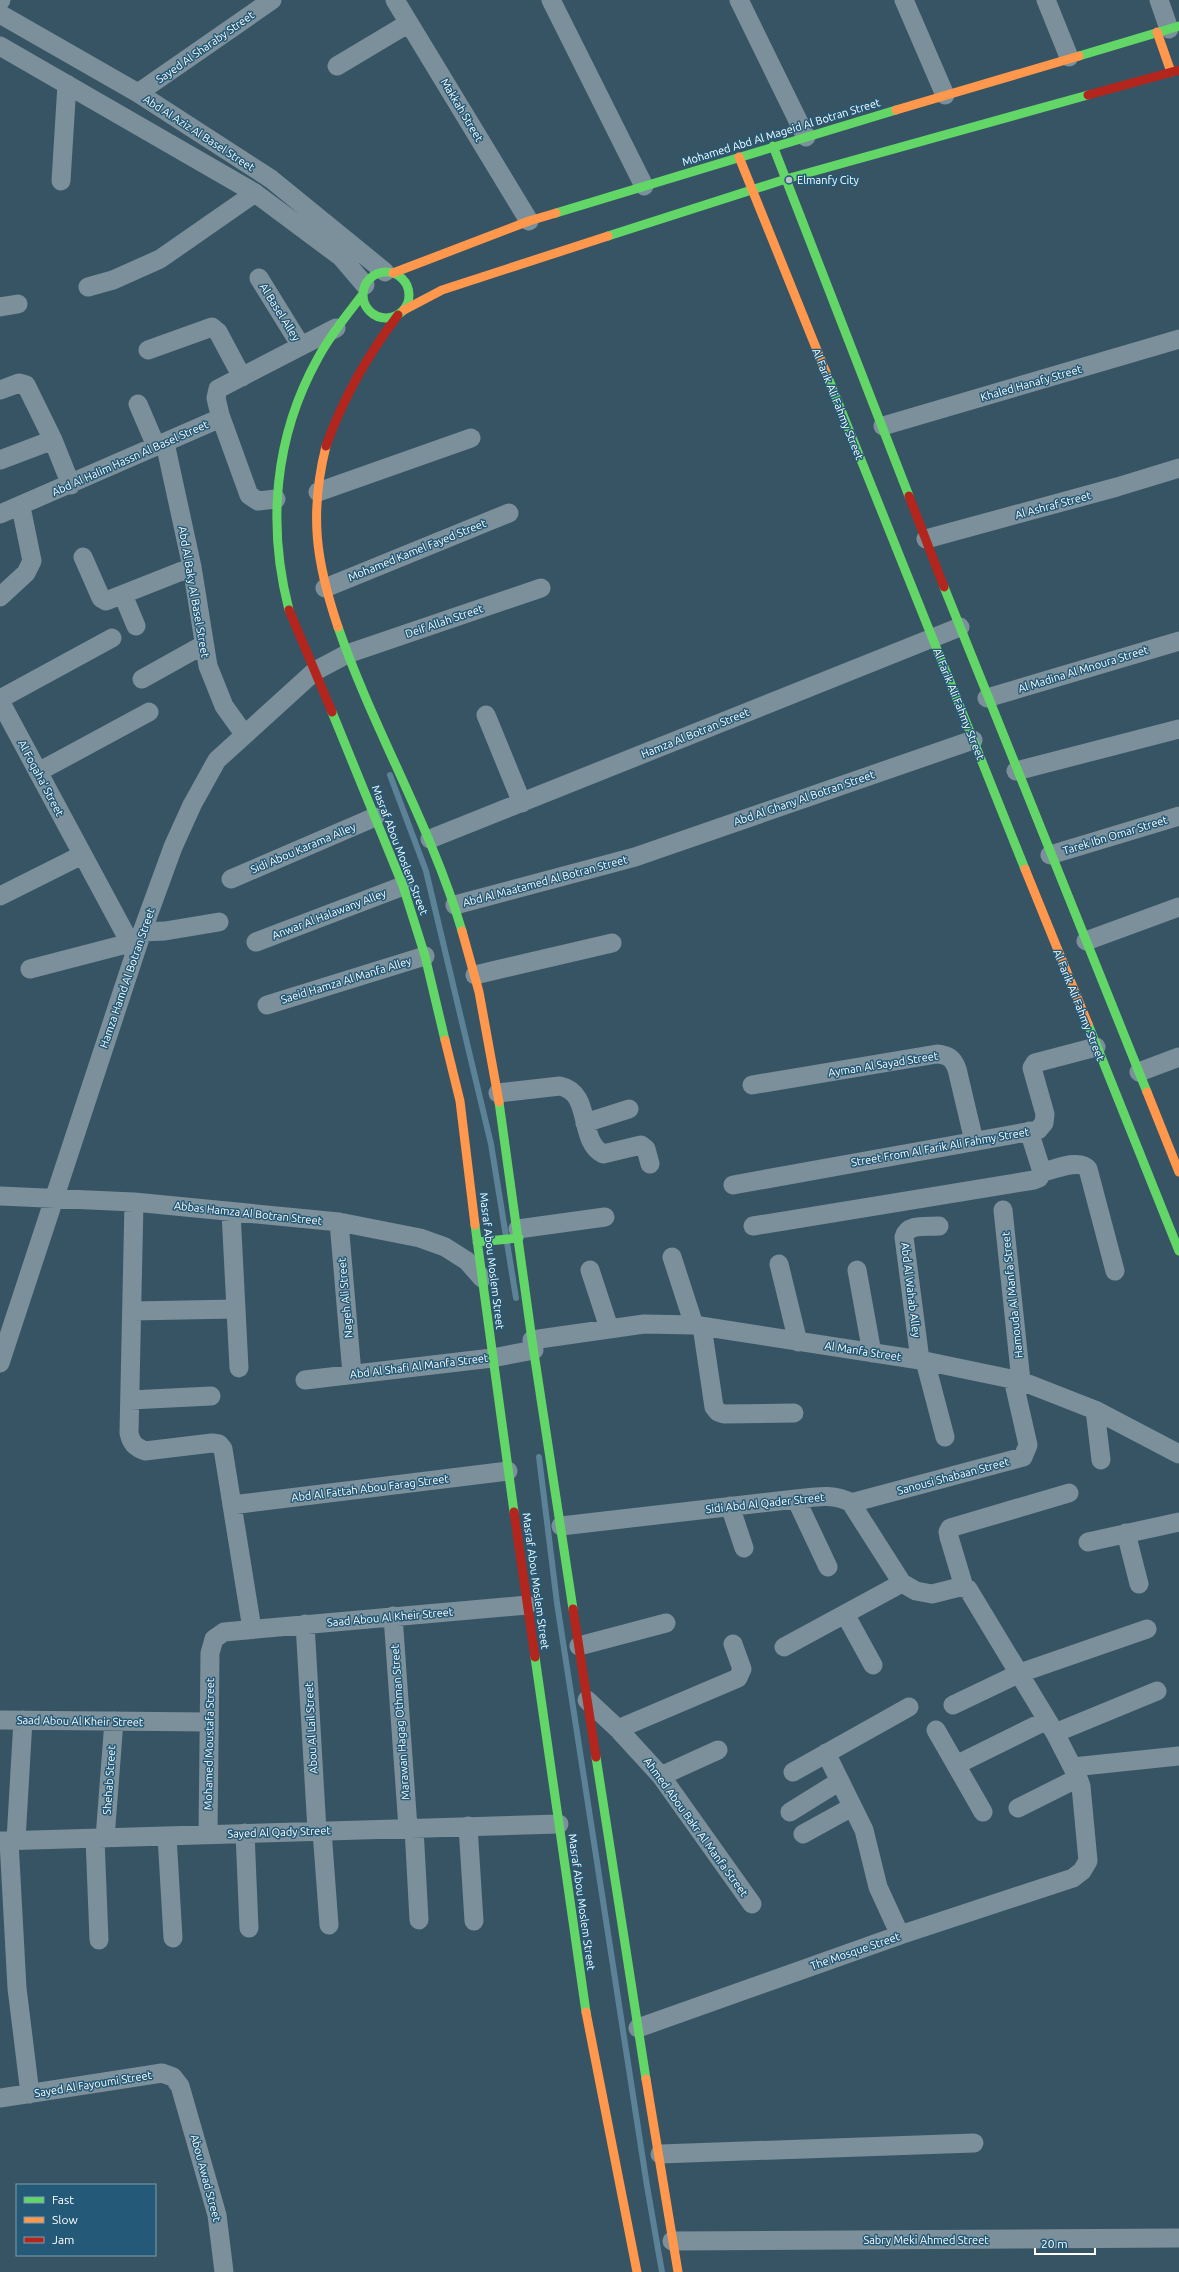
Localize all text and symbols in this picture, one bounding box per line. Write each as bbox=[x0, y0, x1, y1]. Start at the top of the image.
street label: Sayed Al Sharaby Street bbox=[154, 8, 257, 85]
street label: Makkah Street bbox=[438, 76, 486, 144]
street label: Abd Al Aziz Al Basel Street bbox=[141, 93, 257, 174]
street label: Mohamed Abd Al Mageid Al Botran Street bbox=[681, 96, 882, 168]
place label: Elmanfy City bbox=[797, 174, 859, 186]
marker: Elmanfy City bbox=[784, 175, 794, 185]
street label: Al Basel Alley bbox=[257, 281, 303, 344]
street label: Al Farik Ali Fahmy Street bbox=[810, 347, 866, 462]
street label: Khaled Hanafy Street bbox=[979, 363, 1084, 403]
street label: Abd Al Halim Hassn Al Basel Street bbox=[50, 418, 211, 498]
street label: Al Ashraf Street bbox=[1014, 489, 1093, 521]
street label: Mohamed Kamel Fayed Street bbox=[346, 517, 488, 583]
street label: Abd Al Baky Al Basel Street bbox=[177, 525, 212, 659]
street label: Deif Allah Street bbox=[404, 602, 485, 640]
street label: Al Madina Al Mnoura Street bbox=[1016, 643, 1150, 695]
street label: Al Farik Ali Fahmy Street bbox=[931, 647, 987, 762]
street label: Hamza Al Botran Street bbox=[639, 706, 751, 760]
street label: Al Foqaha' Street bbox=[16, 738, 66, 819]
street label: Abd Al Ghany Al Botran Street bbox=[732, 768, 877, 828]
street label: Masraf Abou Moslem Street bbox=[370, 784, 431, 917]
street label: Tarek Ibn Omar Street bbox=[1061, 813, 1169, 857]
street label: Sidi Abou Karama Alley bbox=[249, 820, 358, 876]
street label: Abd Al Maatamed Al Botran Street bbox=[461, 853, 629, 909]
street label: Anwar Al Halawany Alley bbox=[270, 886, 388, 941]
street label: Hamza Hamd Al Botran Street bbox=[97, 906, 157, 1050]
street label: Al Farik Ali Fahmy Street bbox=[1051, 948, 1107, 1063]
street label: Saeid Hamza Al Manfa Alley bbox=[279, 954, 413, 1006]
street label: Ayman Al Sayad Street bbox=[827, 1049, 939, 1079]
street label: Street From Al Farik Ali Fahmy Street bbox=[850, 1125, 1031, 1169]
street label: Masraf Abou Moslem Street bbox=[478, 1192, 506, 1331]
street label: Abbas Hamza Al Botran Street bbox=[173, 1199, 323, 1227]
street label: Hamouda Al Manfa Street bbox=[999, 1230, 1025, 1359]
street label: Abd Al Wahab Alley bbox=[899, 1242, 923, 1339]
street label: Nageh Ali Street bbox=[335, 1257, 354, 1339]
street label: Al Manfa Street bbox=[824, 1339, 903, 1363]
street label: Abd Al Shafi Al Manfa Street bbox=[349, 1351, 490, 1380]
street label: Sanousi Shabaan Street bbox=[896, 1455, 1011, 1497]
street label: Abd Al Fattah Abou Farag Street bbox=[291, 1472, 450, 1504]
street label: Sidi Abd Al Qader Street bbox=[705, 1491, 826, 1515]
street label: Masraf Abou Moslem Street bbox=[520, 1512, 552, 1651]
street label: Saad Abou Al Kheir Street bbox=[326, 1605, 454, 1628]
street label: Marawan Hagag Othman Street bbox=[389, 1643, 411, 1800]
street label: Mohamed Moustafa Street bbox=[202, 1677, 216, 1810]
street label: Abou Al Lail Street bbox=[303, 1681, 319, 1774]
street label: Saad Abou Al Kheir Street bbox=[17, 1714, 144, 1728]
street label: Shehab Street bbox=[101, 1744, 117, 1815]
street label: Ahmed Abou Bakr Al Manfa Street bbox=[642, 1755, 751, 1899]
street label: Sayed Al Qady Street bbox=[227, 1824, 332, 1840]
street label: Masraf Abou Moslem Street bbox=[566, 1833, 598, 1972]
street label: The Mosque Street bbox=[809, 1930, 902, 1972]
street label: Sayed Al Fayoumi Street bbox=[33, 2069, 153, 2099]
street label: Abou Awad Street bbox=[189, 2133, 224, 2224]
legend bbox=[16, 2184, 156, 2256]
text: Fast bbox=[52, 2193, 74, 2206]
text: Slow bbox=[52, 2213, 78, 2226]
scale bar bbox=[1035, 2230, 1095, 2256]
text: Jam bbox=[52, 2233, 74, 2246]
street label: Sabry Meki Ahmed Street bbox=[863, 2234, 989, 2246]
text: 20 m bbox=[1041, 2237, 1068, 2250]

